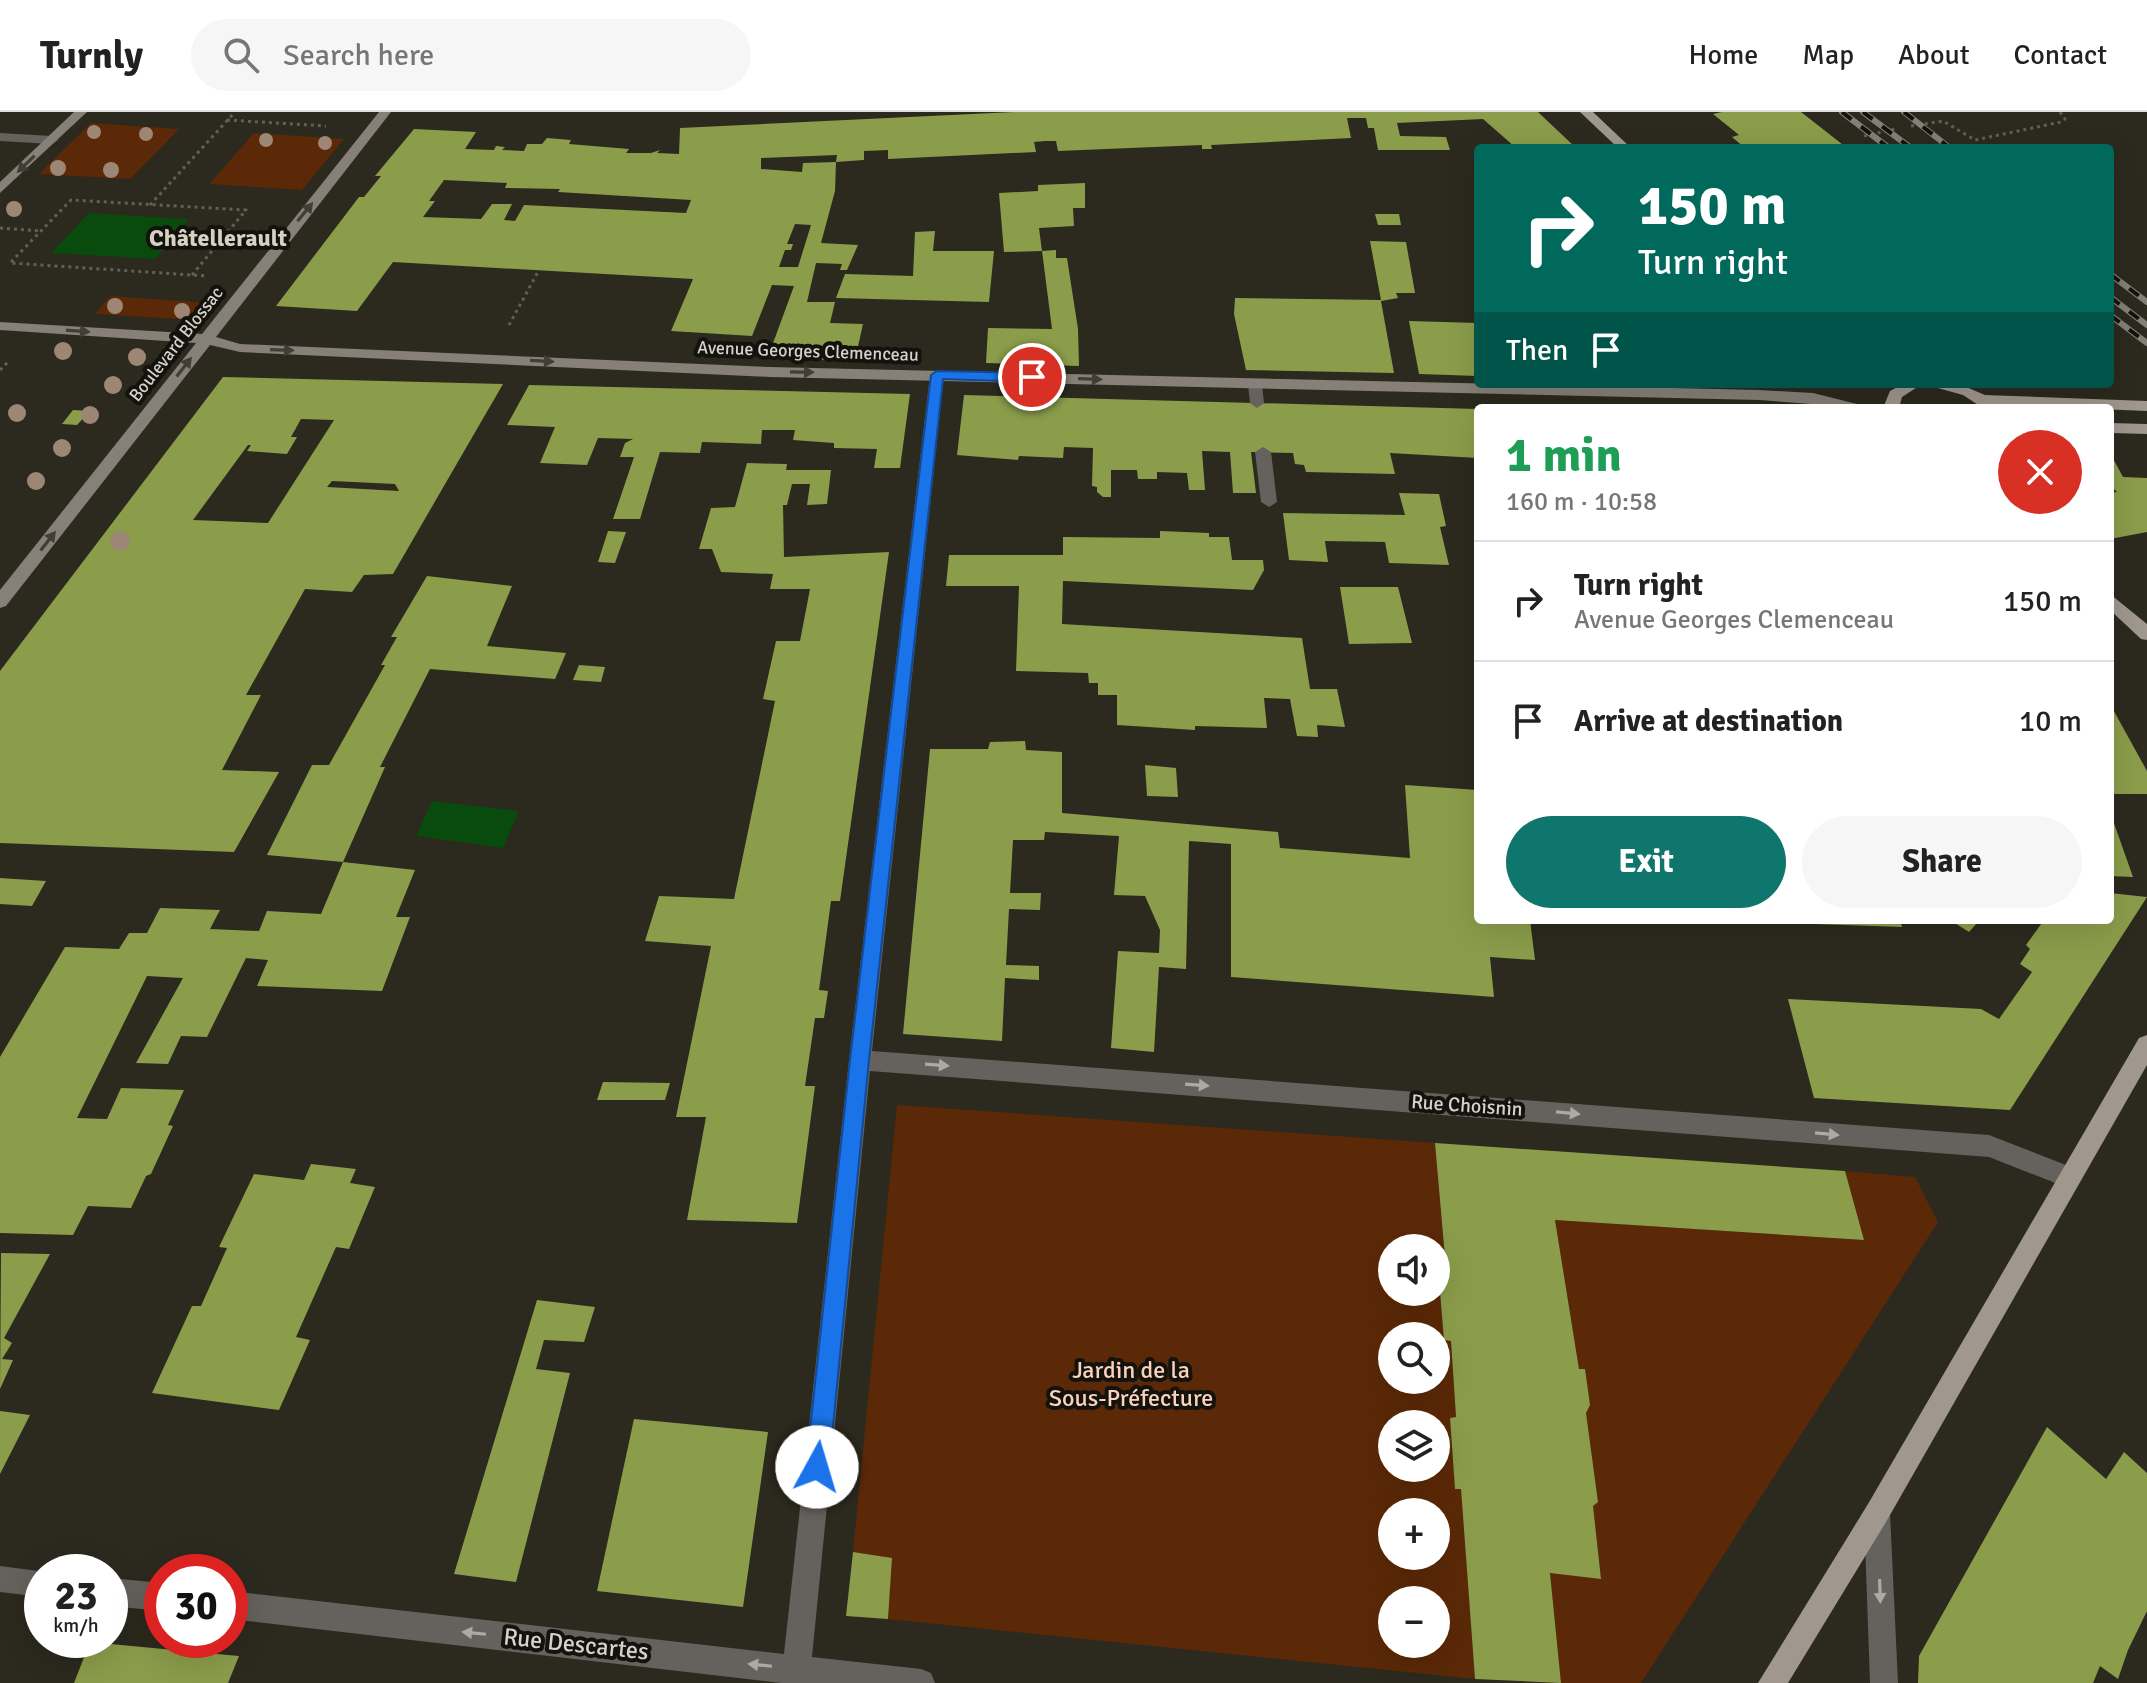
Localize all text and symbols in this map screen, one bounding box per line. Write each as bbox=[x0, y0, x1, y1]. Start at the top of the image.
search box bbox=[191, 19, 751, 91]
text: Turnly bbox=[40, 32, 143, 79]
icon: search bbox=[219, 33, 263, 77]
text: Search here bbox=[283, 37, 434, 74]
text: Home bbox=[1689, 38, 1758, 72]
text: Map bbox=[1802, 38, 1854, 72]
text: About bbox=[1898, 38, 1970, 72]
text: Contact bbox=[2014, 38, 2107, 72]
one-way arrow bbox=[17, 155, 36, 173]
text: 150 m bbox=[1638, 171, 1786, 240]
icon: right bbox=[1506, 176, 1610, 280]
one-way arrow bbox=[297, 202, 313, 222]
district label: Châtellerault bbox=[149, 223, 287, 253]
text: Turn right bbox=[1638, 240, 1788, 285]
street label: Boulevard Blossac bbox=[124, 282, 228, 406]
one-way arrow bbox=[66, 325, 91, 338]
icon: arrive bbox=[1584, 328, 1628, 372]
text: Then bbox=[1506, 332, 1568, 369]
street label: Avenue Georges Clemenceau bbox=[697, 336, 919, 366]
pin bbox=[998, 343, 1066, 411]
one-way arrow bbox=[270, 344, 295, 357]
one-way arrow bbox=[530, 355, 555, 368]
icon: arrive bbox=[1010, 355, 1054, 399]
one-way arrow bbox=[175, 357, 192, 377]
one-way arrow bbox=[790, 366, 815, 378]
one-way arrow bbox=[1078, 373, 1103, 385]
text: 1 min bbox=[1506, 426, 1622, 485]
button: close bbox=[1998, 430, 2082, 514]
text: 160 m · 10:58 bbox=[1506, 486, 1657, 518]
one-way arrow bbox=[39, 531, 56, 551]
text: Turn right bbox=[1574, 567, 1703, 604]
icon: right bbox=[1506, 579, 1550, 623]
text: 150 m bbox=[2003, 583, 2082, 620]
text: Avenue Georges Clemenceau bbox=[1574, 604, 1894, 636]
icon: arrive bbox=[1506, 699, 1550, 743]
text: Arrive at destination bbox=[1574, 703, 1843, 740]
text: 10 m bbox=[2019, 703, 2082, 740]
button: Exit bbox=[1506, 816, 1786, 908]
button: Share bbox=[1802, 816, 2082, 908]
one-way arrow bbox=[925, 1059, 950, 1072]
one-way arrow bbox=[1185, 1079, 1210, 1092]
street label: Rue Choisnin bbox=[1410, 1089, 1524, 1122]
one-way arrow bbox=[1556, 1107, 1581, 1120]
one-way arrow bbox=[1815, 1127, 1840, 1140]
map controls bbox=[1378, 1234, 1450, 1658]
button: sound bbox=[1378, 1234, 1450, 1306]
button: search bbox=[1378, 1322, 1450, 1394]
park label: Jardin de la Sous-Préfecture bbox=[1049, 1355, 1213, 1413]
button: layers bbox=[1378, 1410, 1450, 1482]
position arrow bbox=[775, 1425, 859, 1509]
button: + bbox=[1378, 1498, 1450, 1570]
speed limit sign: 30 bbox=[144, 1554, 248, 1658]
text: 23 bbox=[54, 1571, 98, 1621]
one-way arrow bbox=[1874, 1579, 1887, 1604]
button: − bbox=[1378, 1586, 1450, 1658]
text: km/h bbox=[53, 1613, 99, 1638]
street label: Rue Descartes bbox=[502, 1621, 650, 1667]
one-way arrow bbox=[461, 1626, 486, 1639]
one-way arrow bbox=[747, 1658, 772, 1671]

